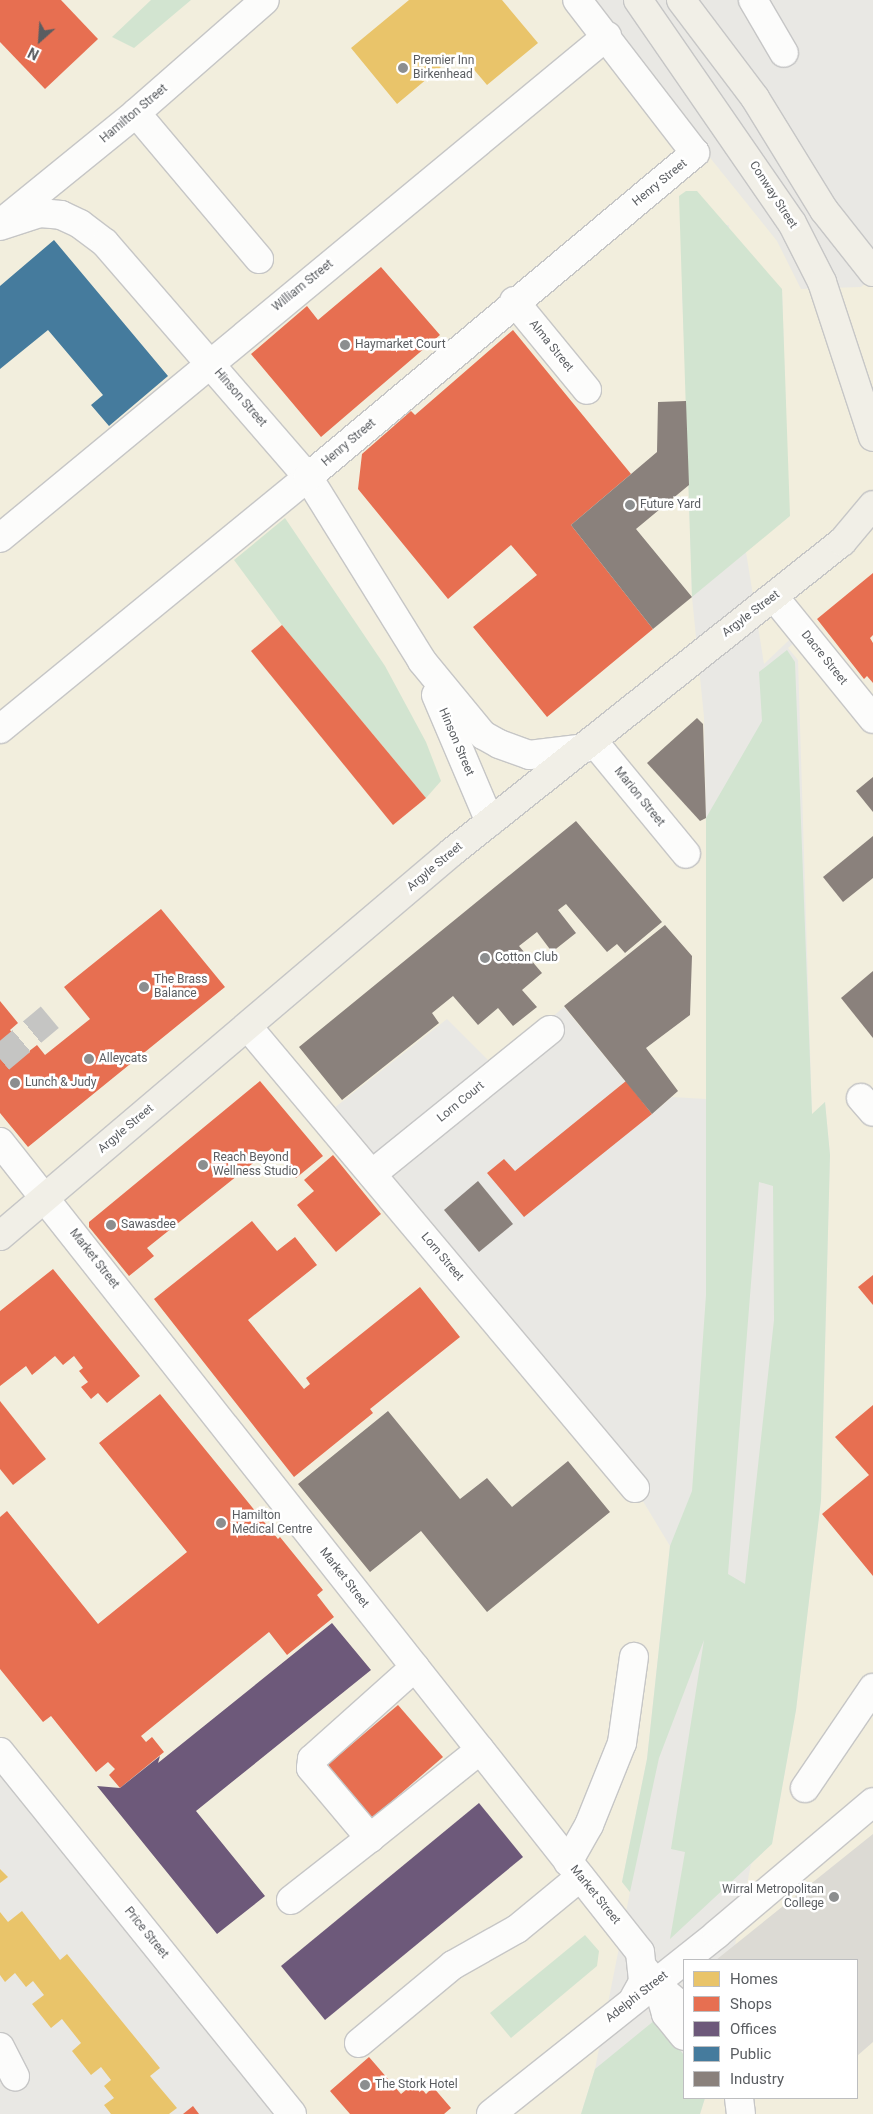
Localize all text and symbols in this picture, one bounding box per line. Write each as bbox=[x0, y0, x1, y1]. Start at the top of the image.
north arrow bbox=[15, 15, 65, 65]
text: N bbox=[25, 44, 41, 63]
place label: Premier Inn Birkenhead bbox=[413, 54, 474, 82]
marker: Premier Inn Birkenhead bbox=[397, 62, 409, 74]
street label: Hamilton Street bbox=[97, 82, 171, 146]
street label: Henry Street bbox=[630, 157, 690, 209]
street label: Conway Street bbox=[746, 159, 800, 231]
street label: William Street bbox=[270, 257, 336, 315]
street label: Alma Street bbox=[526, 317, 576, 375]
place label: Haymarket Court bbox=[355, 338, 446, 352]
marker: Haymarket Court bbox=[339, 339, 351, 351]
street label: Hinson Street bbox=[211, 366, 269, 430]
street label: Henry Street bbox=[319, 416, 379, 470]
place label: Future Yard bbox=[640, 498, 701, 512]
marker: Future Yard bbox=[624, 499, 636, 511]
street label: Argyle Street bbox=[719, 588, 783, 640]
street label: Dacre Street bbox=[798, 628, 850, 688]
street label: Hinson Street bbox=[435, 706, 477, 778]
street label: Marion Street bbox=[611, 764, 667, 830]
street label: Argyle Street bbox=[404, 840, 466, 894]
place label: Cotton Club bbox=[495, 951, 558, 965]
marker: Cotton Club bbox=[479, 952, 491, 964]
place label: The Brass Balance bbox=[154, 973, 207, 1001]
marker: The Brass Balance bbox=[138, 981, 150, 993]
place label: Alleycats bbox=[99, 1052, 147, 1066]
marker: Alleycats bbox=[83, 1053, 95, 1065]
place label: Lunch & Judy bbox=[25, 1076, 96, 1090]
marker: Lunch & Judy bbox=[9, 1077, 21, 1089]
street label: Lorn Court bbox=[435, 1079, 487, 1125]
street label: Argyle Street bbox=[95, 1102, 157, 1156]
place label: Reach Beyond Wellness Studio bbox=[213, 1151, 298, 1179]
marker: Reach Beyond Wellness Studio bbox=[197, 1159, 209, 1171]
place label: Sawasdee bbox=[121, 1218, 176, 1232]
marker: Sawasdee bbox=[105, 1219, 117, 1231]
street label: Market Street bbox=[66, 1226, 122, 1292]
street label: Lorn Street bbox=[418, 1230, 466, 1284]
place label: Hamilton Medical Centre bbox=[232, 1509, 312, 1537]
marker: Hamilton Medical Centre bbox=[214, 1516, 228, 1530]
street label: Market Street bbox=[316, 1545, 372, 1611]
street label: Market Street bbox=[567, 1863, 623, 1927]
place label: Wirral Metropolitan College bbox=[722, 1883, 824, 1911]
marker: Wirral Metropolitan College bbox=[828, 1891, 840, 1903]
street label: Price Street bbox=[121, 1904, 171, 1962]
legend bbox=[683, 1959, 858, 2099]
street label: Adelphi Street bbox=[603, 1968, 671, 2026]
text: Homes bbox=[730, 1970, 778, 1988]
text: Shops bbox=[730, 1995, 772, 2013]
text: Offices bbox=[730, 2020, 777, 2038]
text: Public bbox=[730, 2045, 771, 2063]
text: Industry bbox=[730, 2070, 784, 2088]
place label: The Stork Hotel bbox=[375, 2078, 458, 2092]
marker: The Stork Hotel bbox=[359, 2079, 371, 2091]

